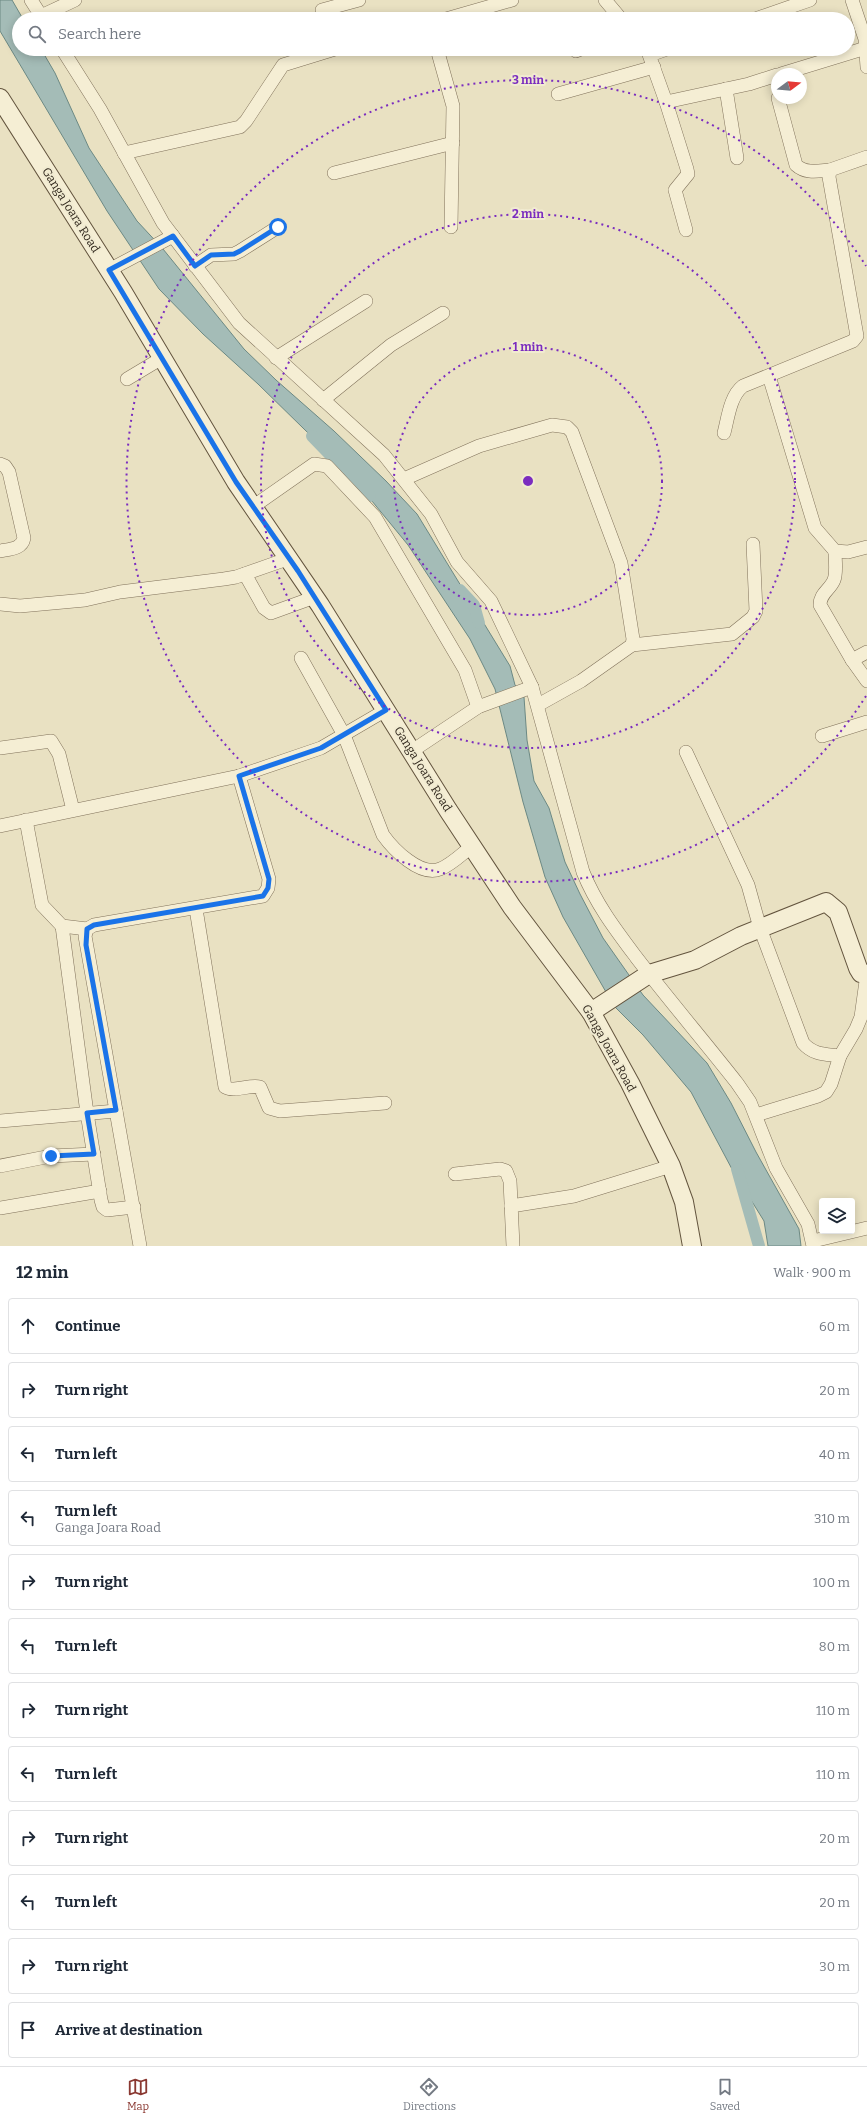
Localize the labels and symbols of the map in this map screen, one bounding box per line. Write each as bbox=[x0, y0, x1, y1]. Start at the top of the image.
north arrow bbox=[771, 68, 807, 104]
text: 3 min bbox=[512, 73, 544, 87]
street label: Ganga Joara Road bbox=[39, 165, 103, 255]
text: 2 min bbox=[512, 207, 544, 221]
route start bbox=[269, 218, 287, 236]
text: 1 min bbox=[513, 340, 543, 354]
centre of rings bbox=[521, 474, 535, 488]
street label: Ganga Joara Road bbox=[391, 724, 455, 814]
street label: Ganga Joara Road bbox=[579, 1002, 639, 1094]
route end bbox=[42, 1147, 60, 1165]

